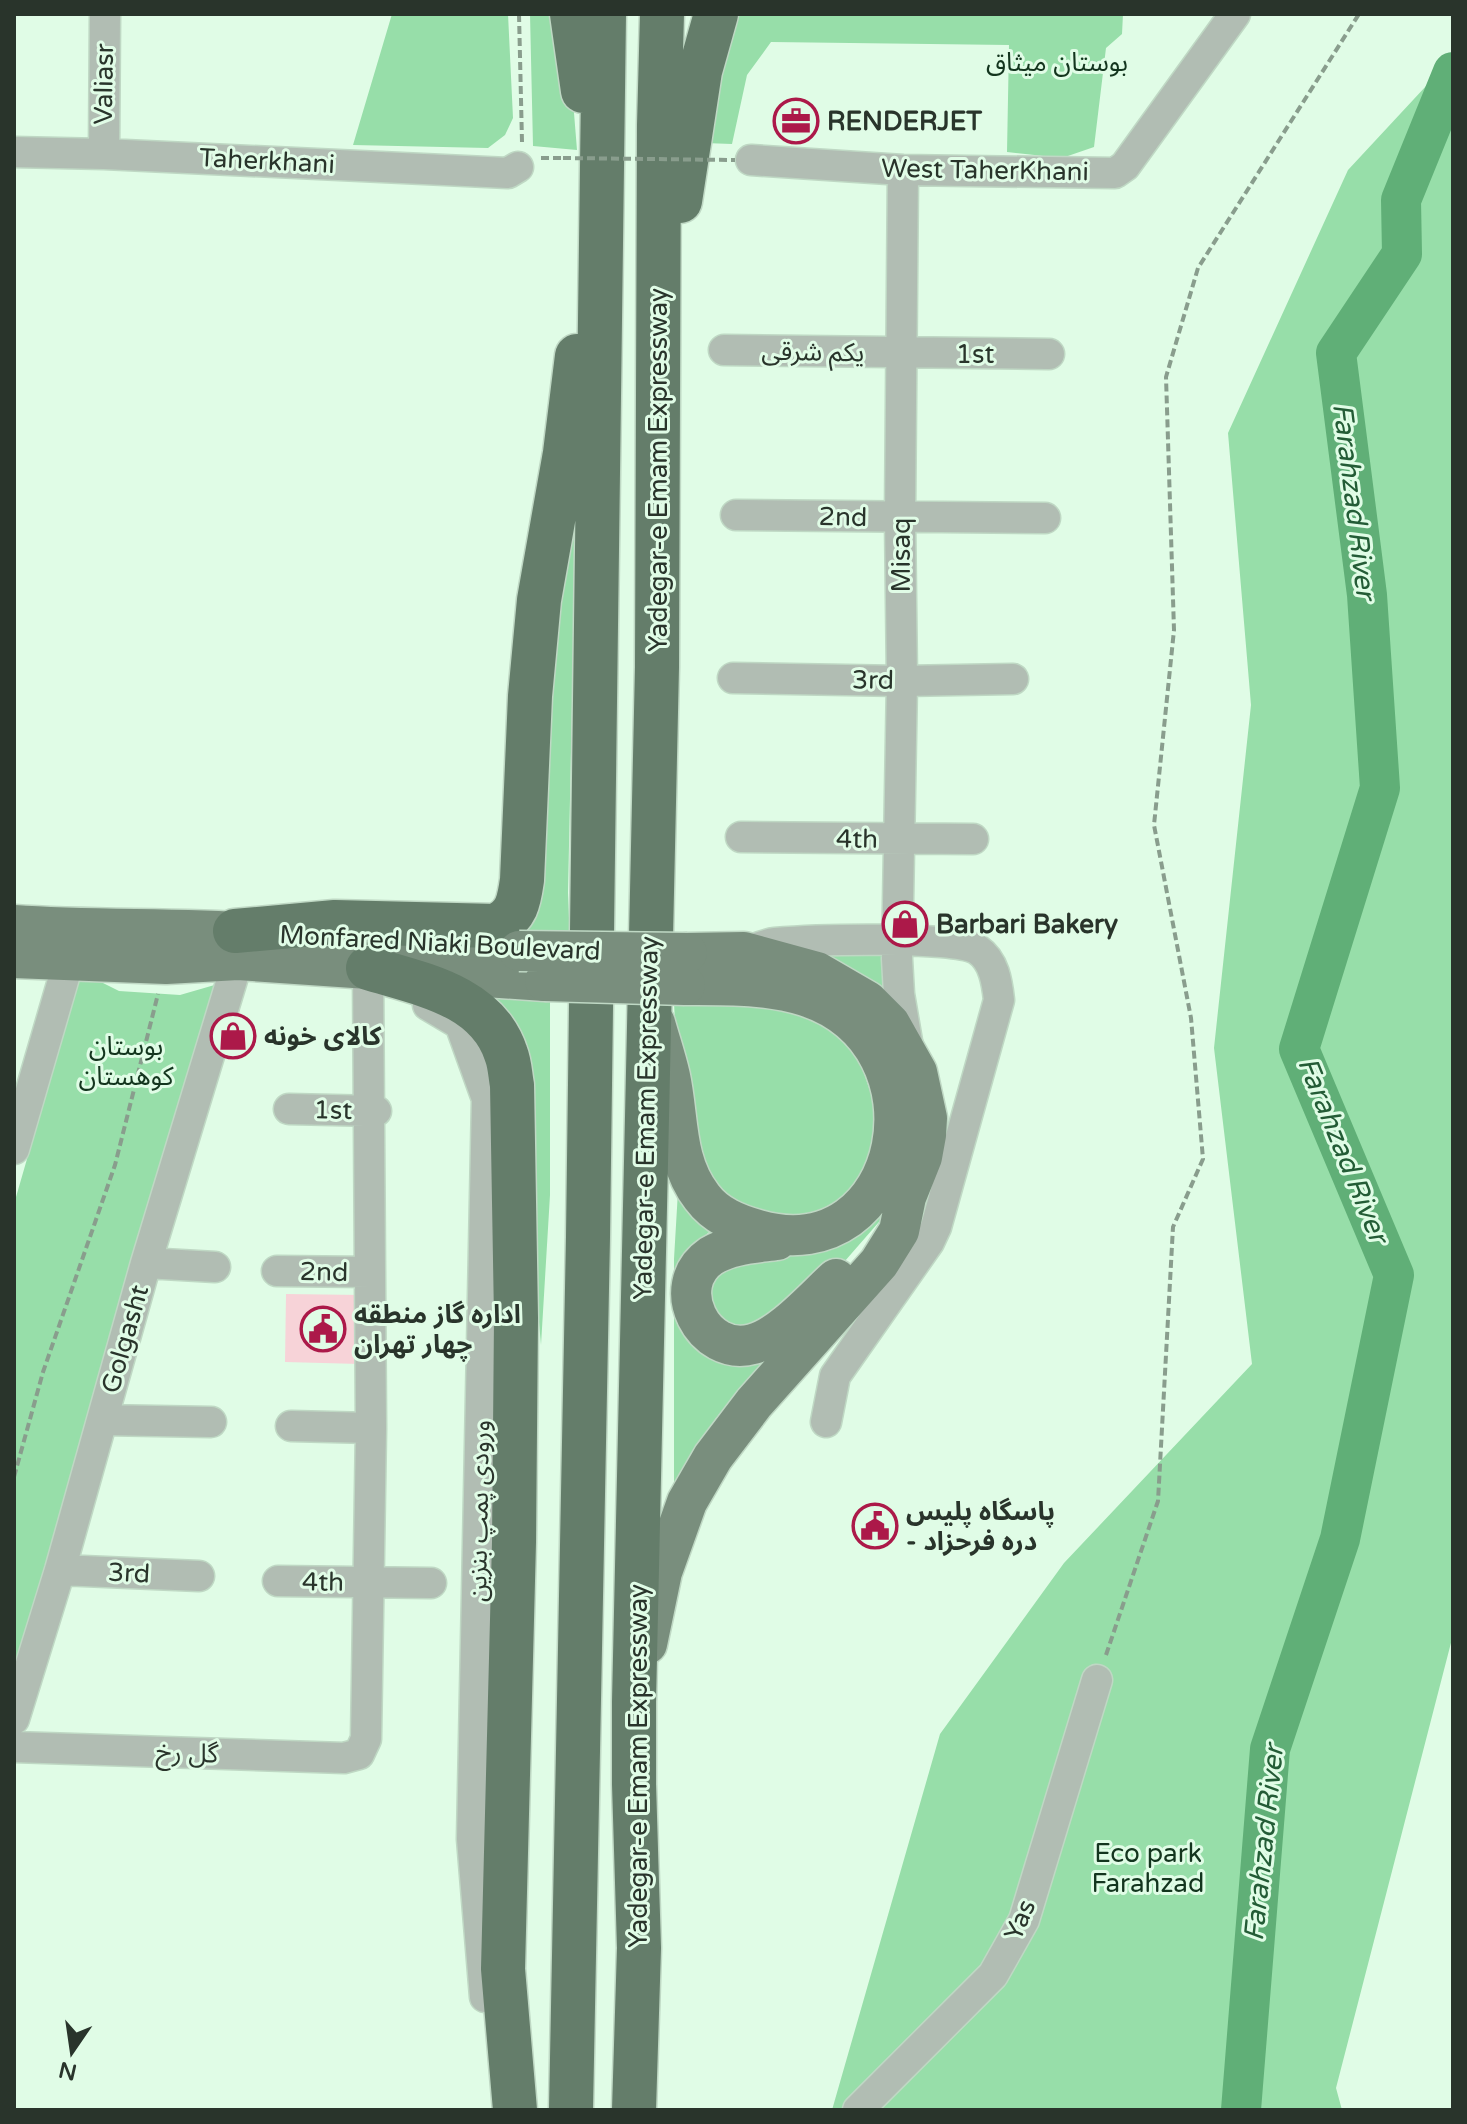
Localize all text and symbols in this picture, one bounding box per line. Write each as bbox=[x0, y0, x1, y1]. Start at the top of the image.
street label: Valiasr bbox=[88, 43, 120, 125]
park label: بوستان میثاق bbox=[986, 47, 1128, 78]
office icon: RENDERJET bbox=[772, 97, 820, 145]
place label: RENDERJET bbox=[827, 106, 982, 137]
street label: Taherkhani bbox=[198, 142, 336, 180]
street label: West TaherKhani bbox=[881, 153, 1089, 187]
street label: Yadegar-e Emam Expressway bbox=[643, 288, 674, 652]
street label: یکم شرقی bbox=[761, 336, 865, 372]
street label: 1st bbox=[956, 339, 994, 370]
water label: Farahzad River bbox=[1325, 401, 1383, 604]
street label: 2nd bbox=[818, 501, 868, 533]
street label: Misaq bbox=[886, 518, 917, 592]
street label: 3rd bbox=[852, 664, 894, 696]
street label: 4th bbox=[836, 823, 878, 855]
shop icon: Barbari Bakery bbox=[881, 900, 929, 948]
place label: Barbari Bakery bbox=[936, 909, 1118, 940]
street label: Monfared Niaki Boulevard bbox=[279, 919, 601, 967]
street label: Yadegar-e Emam Expressway bbox=[627, 936, 665, 1300]
shop icon: کالای خونه bbox=[209, 1012, 257, 1060]
place label: کالای خونه bbox=[264, 1021, 382, 1052]
park label: بوستان کوهستان bbox=[78, 1031, 174, 1092]
water label: Farahzad River bbox=[1290, 1052, 1397, 1251]
street label: 1st bbox=[313, 1094, 353, 1126]
street label: 2nd bbox=[299, 1256, 349, 1288]
street label: Golgasht bbox=[95, 1281, 155, 1397]
place label: اداره گاز منطقه چهار تهران bbox=[354, 1299, 521, 1361]
public building icon: اداره گاز منطقه چهار تهران bbox=[299, 1305, 347, 1353]
street label: ورودی پمپ بنزین bbox=[462, 1420, 498, 1602]
place label: پاسگاه پلیس - دره فرحزاد bbox=[906, 1496, 1055, 1557]
public building icon: پاسگاه پلیس - دره فرحزاد bbox=[851, 1502, 899, 1550]
street label: 3rd bbox=[107, 1556, 151, 1590]
street label: 4th bbox=[302, 1566, 344, 1598]
street label: Yadegar-e Emam Expressway bbox=[623, 1584, 654, 1948]
street label: گل رخ bbox=[155, 1736, 219, 1773]
water label: Farahzad River bbox=[1237, 1740, 1292, 1943]
park label: Eco park Farahzad bbox=[1092, 1838, 1204, 1899]
street label: Yas bbox=[998, 1895, 1042, 1945]
north arrow bbox=[32, 2012, 112, 2092]
text: N bbox=[56, 2056, 79, 2085]

